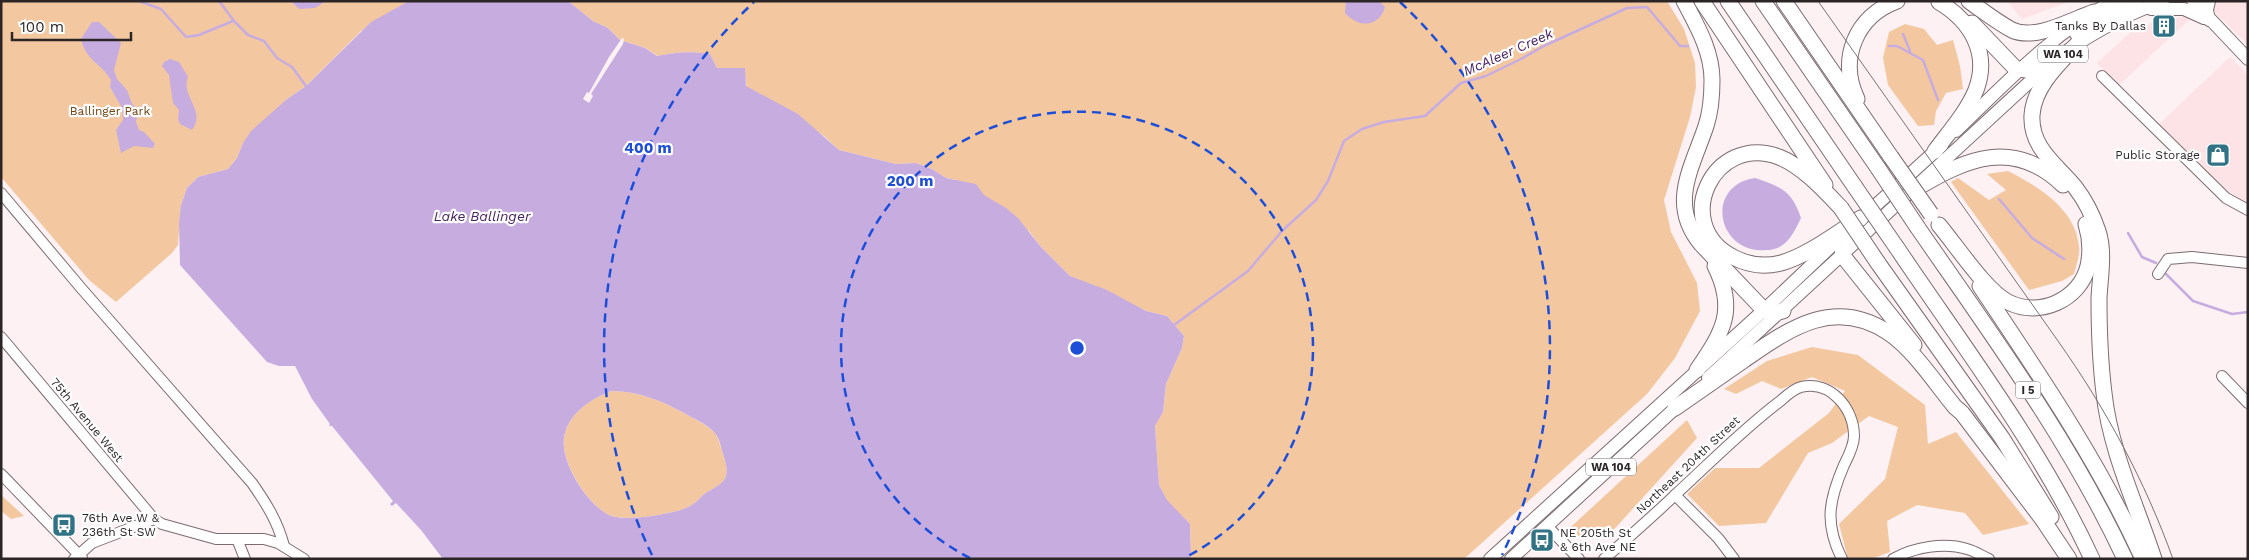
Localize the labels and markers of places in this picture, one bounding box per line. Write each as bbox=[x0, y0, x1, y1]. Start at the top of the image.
building icon: Tanks By Dallas bbox=[2151, 13, 2177, 39]
place label: Tanks By Dallas bbox=[2055, 19, 2146, 33]
shop icon: Public Storage bbox=[2205, 142, 2231, 168]
place label: Public Storage bbox=[2115, 148, 2200, 162]
centre of rings bbox=[1068, 339, 1086, 357]
place label: 76th Ave W & 236th St SW bbox=[82, 511, 160, 539]
bus stop icon: 76th Ave W & 236th St SW bbox=[51, 512, 77, 538]
place label: NE 205th St & 6th Ave NE bbox=[1560, 526, 1637, 554]
bus stop icon: NE 205th St & 6th Ave NE bbox=[1529, 527, 1555, 553]

